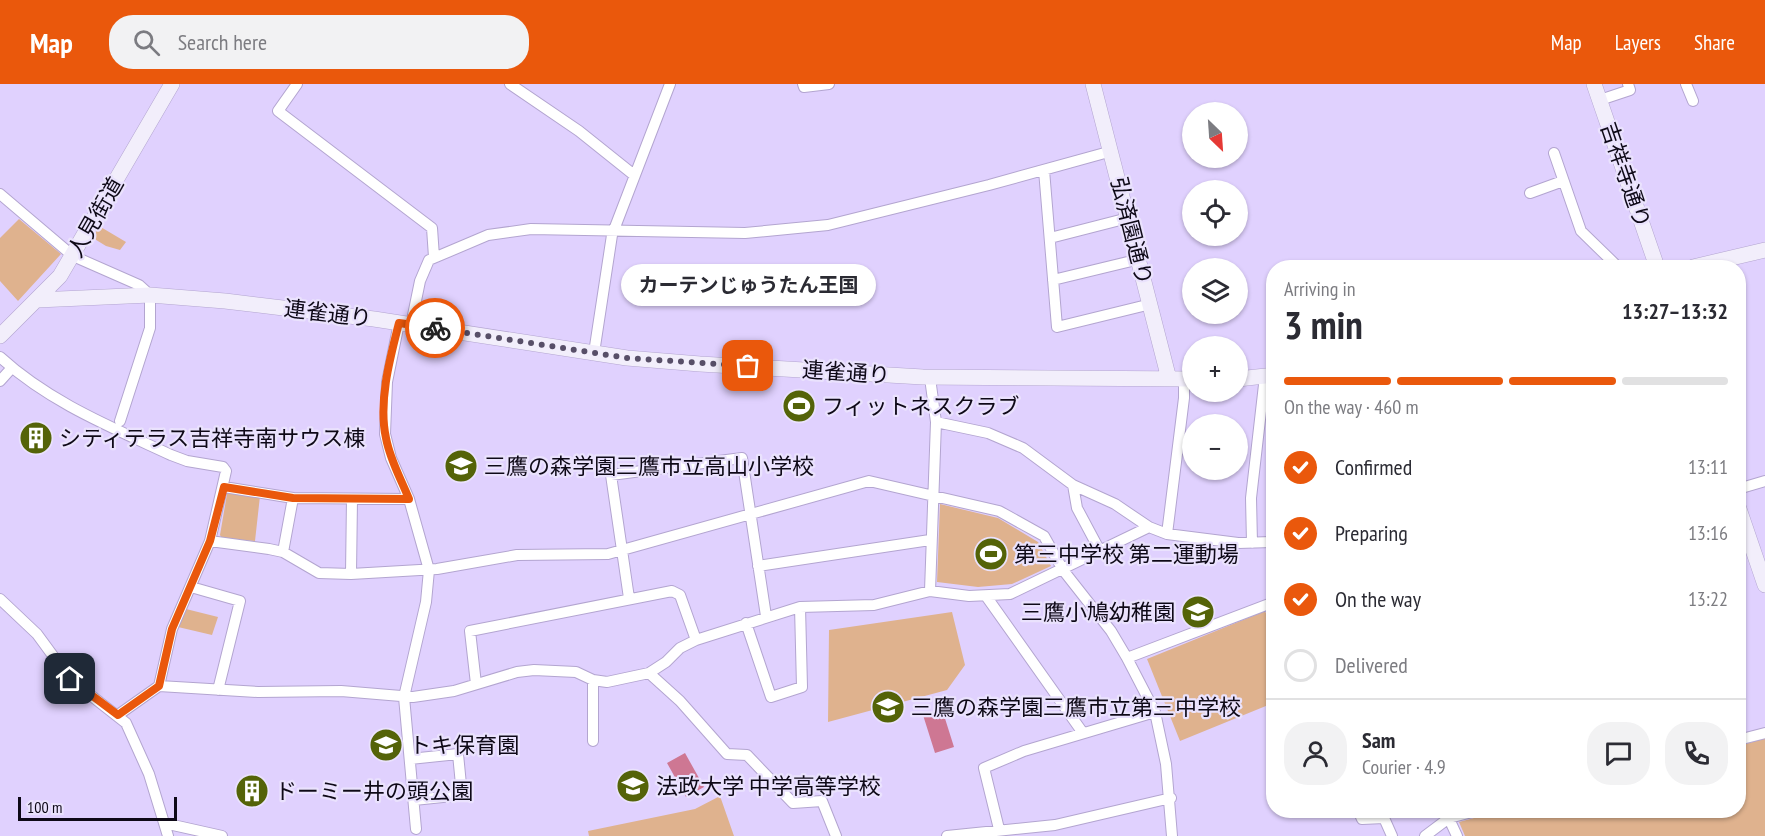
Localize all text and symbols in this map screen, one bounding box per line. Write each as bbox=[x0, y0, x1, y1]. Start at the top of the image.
search box bbox=[109, 15, 529, 69]
text: Map bbox=[30, 24, 73, 61]
icon: search bbox=[130, 26, 163, 59]
text: Search here bbox=[178, 28, 267, 56]
text: Map bbox=[1551, 29, 1582, 56]
text: Layers bbox=[1615, 29, 1661, 56]
text: Share bbox=[1694, 29, 1735, 56]
north arrow bbox=[1182, 102, 1248, 168]
map controls bbox=[1182, 102, 1248, 480]
street label: 吉祥寺通り bbox=[1595, 118, 1657, 232]
street label: 人見街道 bbox=[61, 172, 129, 262]
street label: 弘済園通り bbox=[1105, 174, 1159, 288]
button: locate bbox=[1182, 180, 1248, 246]
button: layers bbox=[1182, 258, 1248, 324]
callout: カーテンじゅうたん王国 bbox=[620, 264, 876, 306]
text: カーテンじゅうたん王国 bbox=[639, 272, 859, 298]
text: Arriving in bbox=[1284, 276, 1356, 302]
street label: 連雀通り bbox=[283, 294, 373, 332]
text: 13:27–13:32 bbox=[1622, 297, 1728, 325]
courier bbox=[405, 298, 465, 358]
text: 3 min bbox=[1284, 299, 1363, 350]
icon: bike bbox=[419, 312, 452, 345]
button: + bbox=[1182, 336, 1248, 402]
pin bbox=[722, 340, 773, 391]
icon: bag bbox=[731, 349, 764, 382]
street label: 連雀通り bbox=[801, 355, 891, 389]
sports icon: フィットネスクラブ bbox=[781, 388, 817, 424]
place label: フィットネスクラブ bbox=[822, 392, 1020, 420]
text: On the way · 460 m bbox=[1284, 394, 1419, 420]
button: − bbox=[1182, 414, 1248, 480]
building icon: シティテラス吉祥寺南サウス棟 bbox=[18, 420, 54, 456]
place label: シティテラス吉祥寺南サウス棟 bbox=[59, 424, 365, 452]
school or university icon: 三鷹の森学園三鷹市立高山小学校 bbox=[443, 448, 479, 484]
icon: check bbox=[1284, 451, 1317, 484]
place label: 三鷹の森学園三鷹市立高山小学校 bbox=[484, 452, 814, 480]
text: Confirmed bbox=[1335, 453, 1412, 481]
text: 13:11 bbox=[1688, 454, 1728, 480]
icon: check bbox=[1284, 517, 1317, 550]
text: Preparing bbox=[1335, 519, 1408, 547]
text: 13:16 bbox=[1688, 520, 1728, 546]
sports icon: 第三中学校 第二運動場 bbox=[973, 536, 1009, 572]
place label: 第三中学校 第二運動場 bbox=[1014, 540, 1239, 568]
icon: check bbox=[1284, 583, 1317, 616]
text: On the way bbox=[1335, 585, 1421, 613]
text: 13:22 bbox=[1688, 586, 1728, 612]
school or university icon: 三鷹小鳩幼稚園 bbox=[1180, 594, 1216, 630]
place label: 三鷹小鳩幼稚園 bbox=[1021, 598, 1175, 626]
text: Delivered bbox=[1335, 651, 1408, 679]
pin bbox=[44, 653, 95, 704]
icon: home bbox=[53, 662, 86, 695]
school or university icon: 三鷹の森学園三鷹市立第三中学校 bbox=[870, 689, 906, 725]
place label: 三鷹の森学園三鷹市立第三中学校 bbox=[911, 693, 1241, 721]
button: person bbox=[1284, 722, 1347, 785]
button: chat bbox=[1587, 722, 1650, 785]
button: phone bbox=[1665, 722, 1728, 785]
text: Sam bbox=[1362, 726, 1395, 754]
school or university icon: トキ保育園 bbox=[368, 727, 404, 763]
place label: トキ保育園 bbox=[409, 731, 519, 759]
text: Courier · 4.9 bbox=[1362, 754, 1446, 780]
school or university icon: 法政大学 中学高等学校 bbox=[615, 768, 651, 804]
place label: 法政大学 中学高等学校 bbox=[656, 772, 881, 800]
building icon: ドーミー井の頭公園 bbox=[234, 773, 270, 809]
place label: ドーミー井の頭公園 bbox=[275, 777, 473, 805]
scale bar bbox=[18, 794, 177, 822]
text: 100 m bbox=[27, 797, 62, 817]

